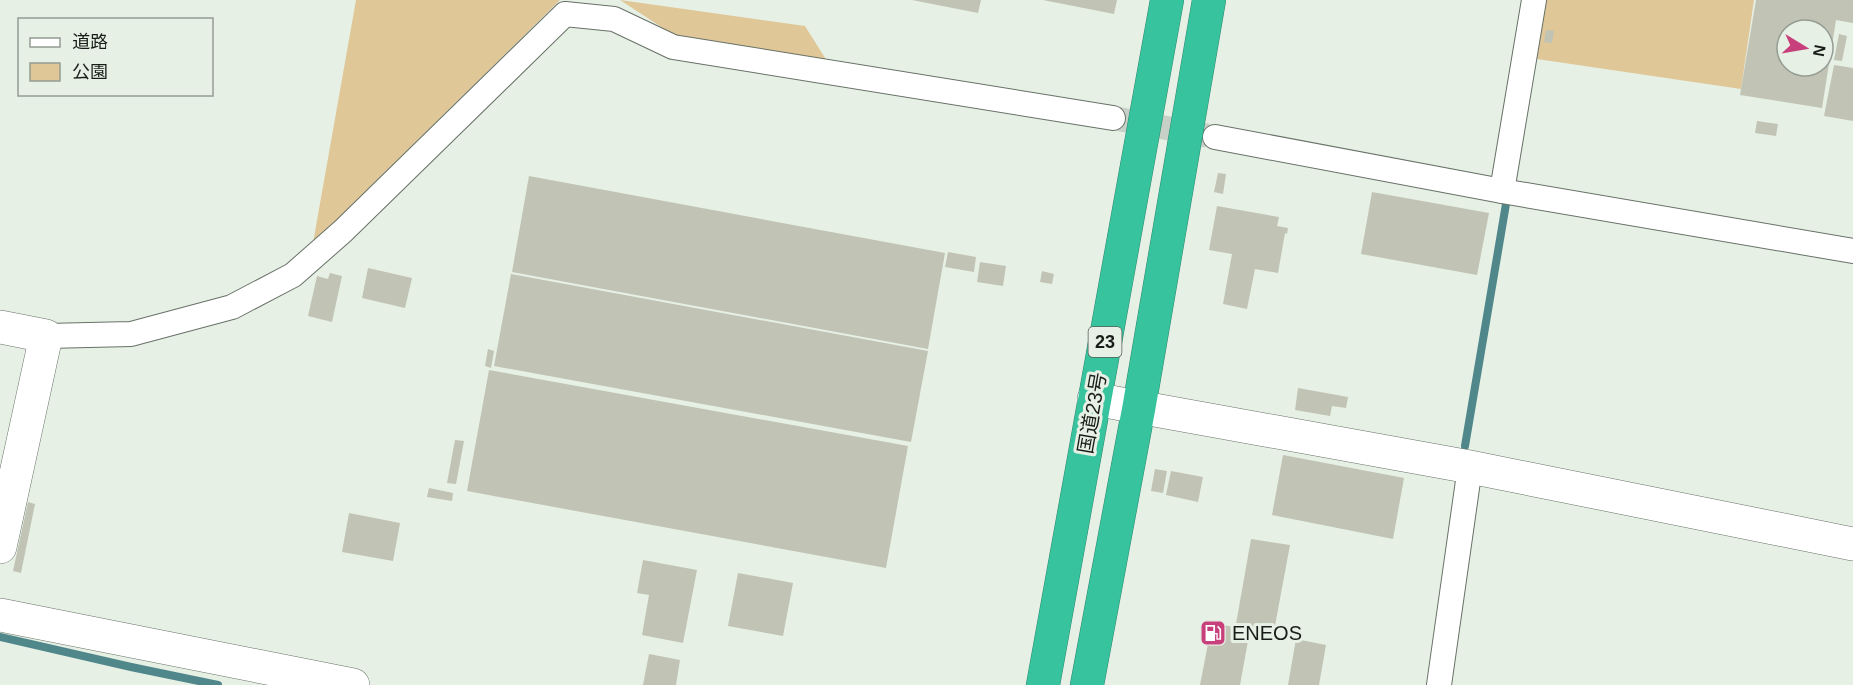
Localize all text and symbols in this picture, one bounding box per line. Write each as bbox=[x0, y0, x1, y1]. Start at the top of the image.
legend bbox=[18, 18, 213, 96]
north arrow bbox=[1775, 18, 1835, 78]
text: 道路 bbox=[72, 32, 108, 52]
text: N bbox=[1810, 43, 1829, 58]
text: 公園 bbox=[72, 62, 108, 82]
road number: 23 bbox=[1088, 327, 1122, 357]
street label: 国道23号 bbox=[1074, 371, 1110, 455]
fuel station icon: ENEOS bbox=[1198, 618, 1228, 648]
place label: ENEOS bbox=[1232, 622, 1302, 644]

